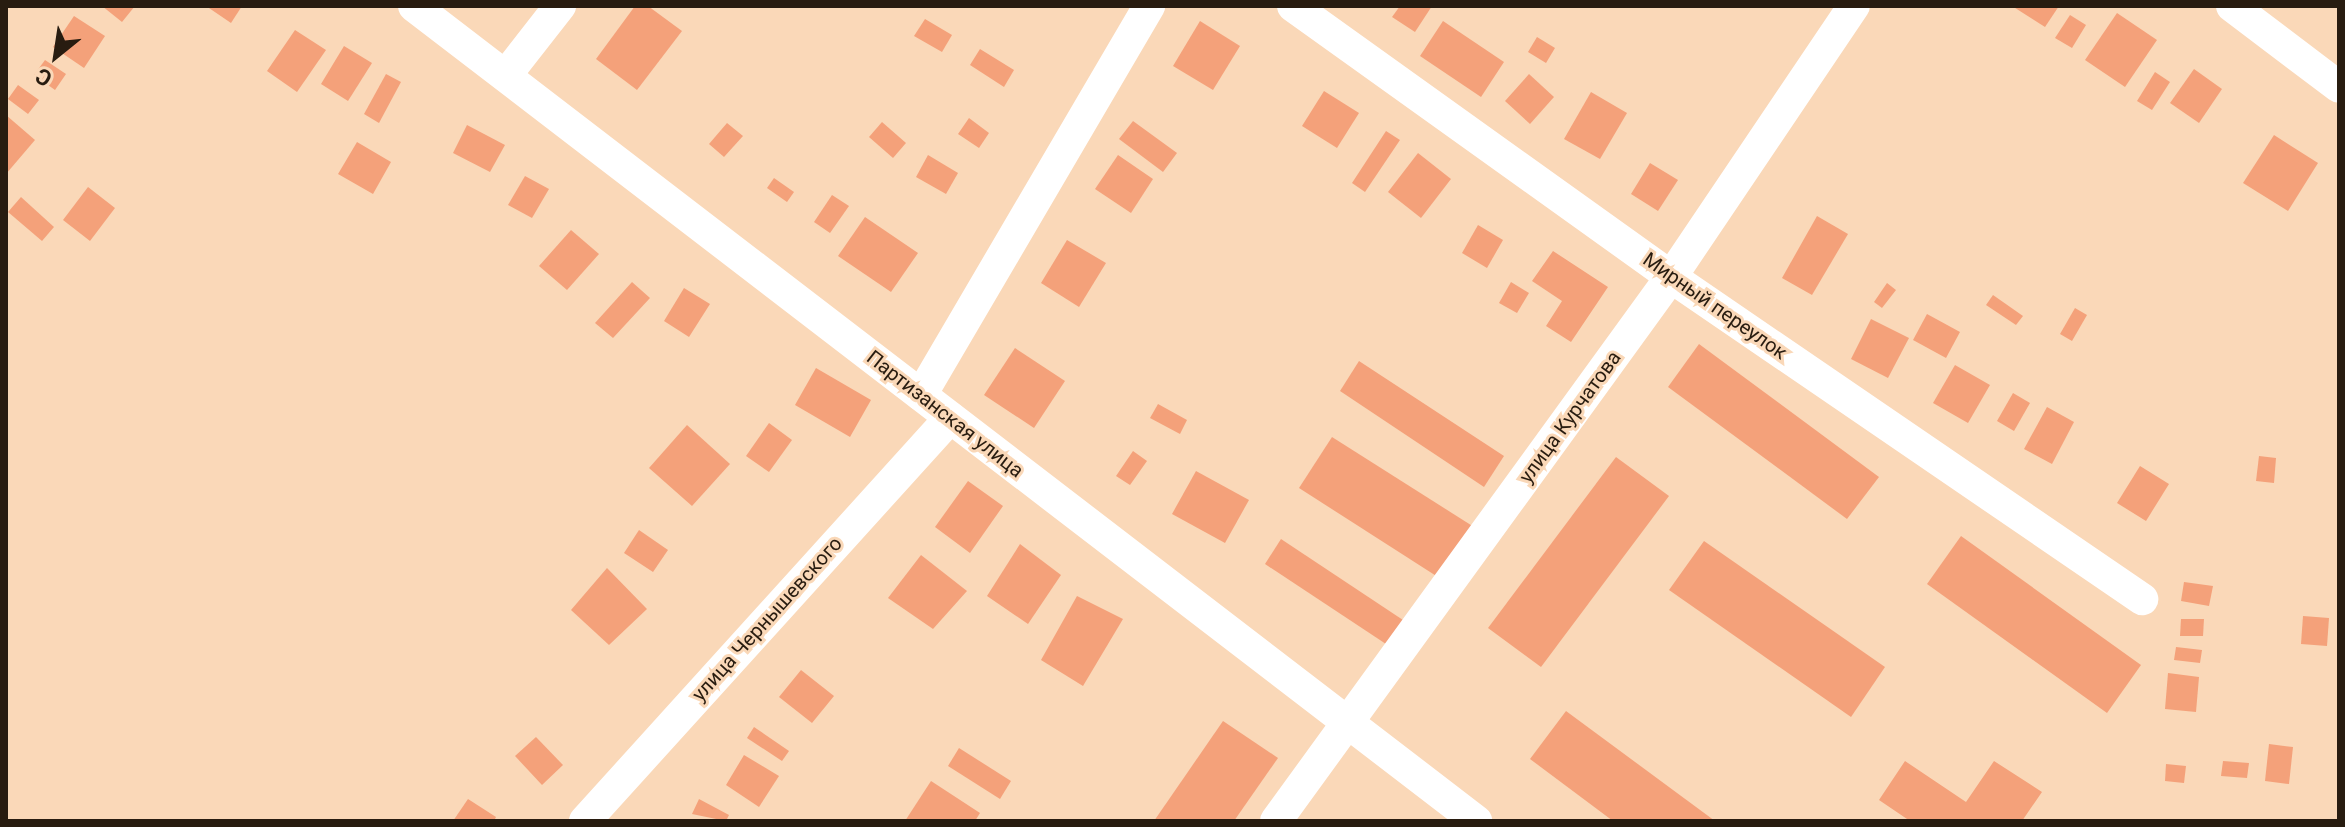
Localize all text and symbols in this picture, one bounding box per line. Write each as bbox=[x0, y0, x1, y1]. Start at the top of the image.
north arrow bbox=[16, 16, 96, 96]
text: С bbox=[31, 63, 56, 92]
street label: Мирный переулок bbox=[1638, 247, 1792, 365]
street label: Партизанская улица bbox=[862, 345, 1028, 483]
street label: улица Курчатова bbox=[1514, 346, 1626, 488]
street label: улица Чернышевского bbox=[687, 532, 847, 706]

